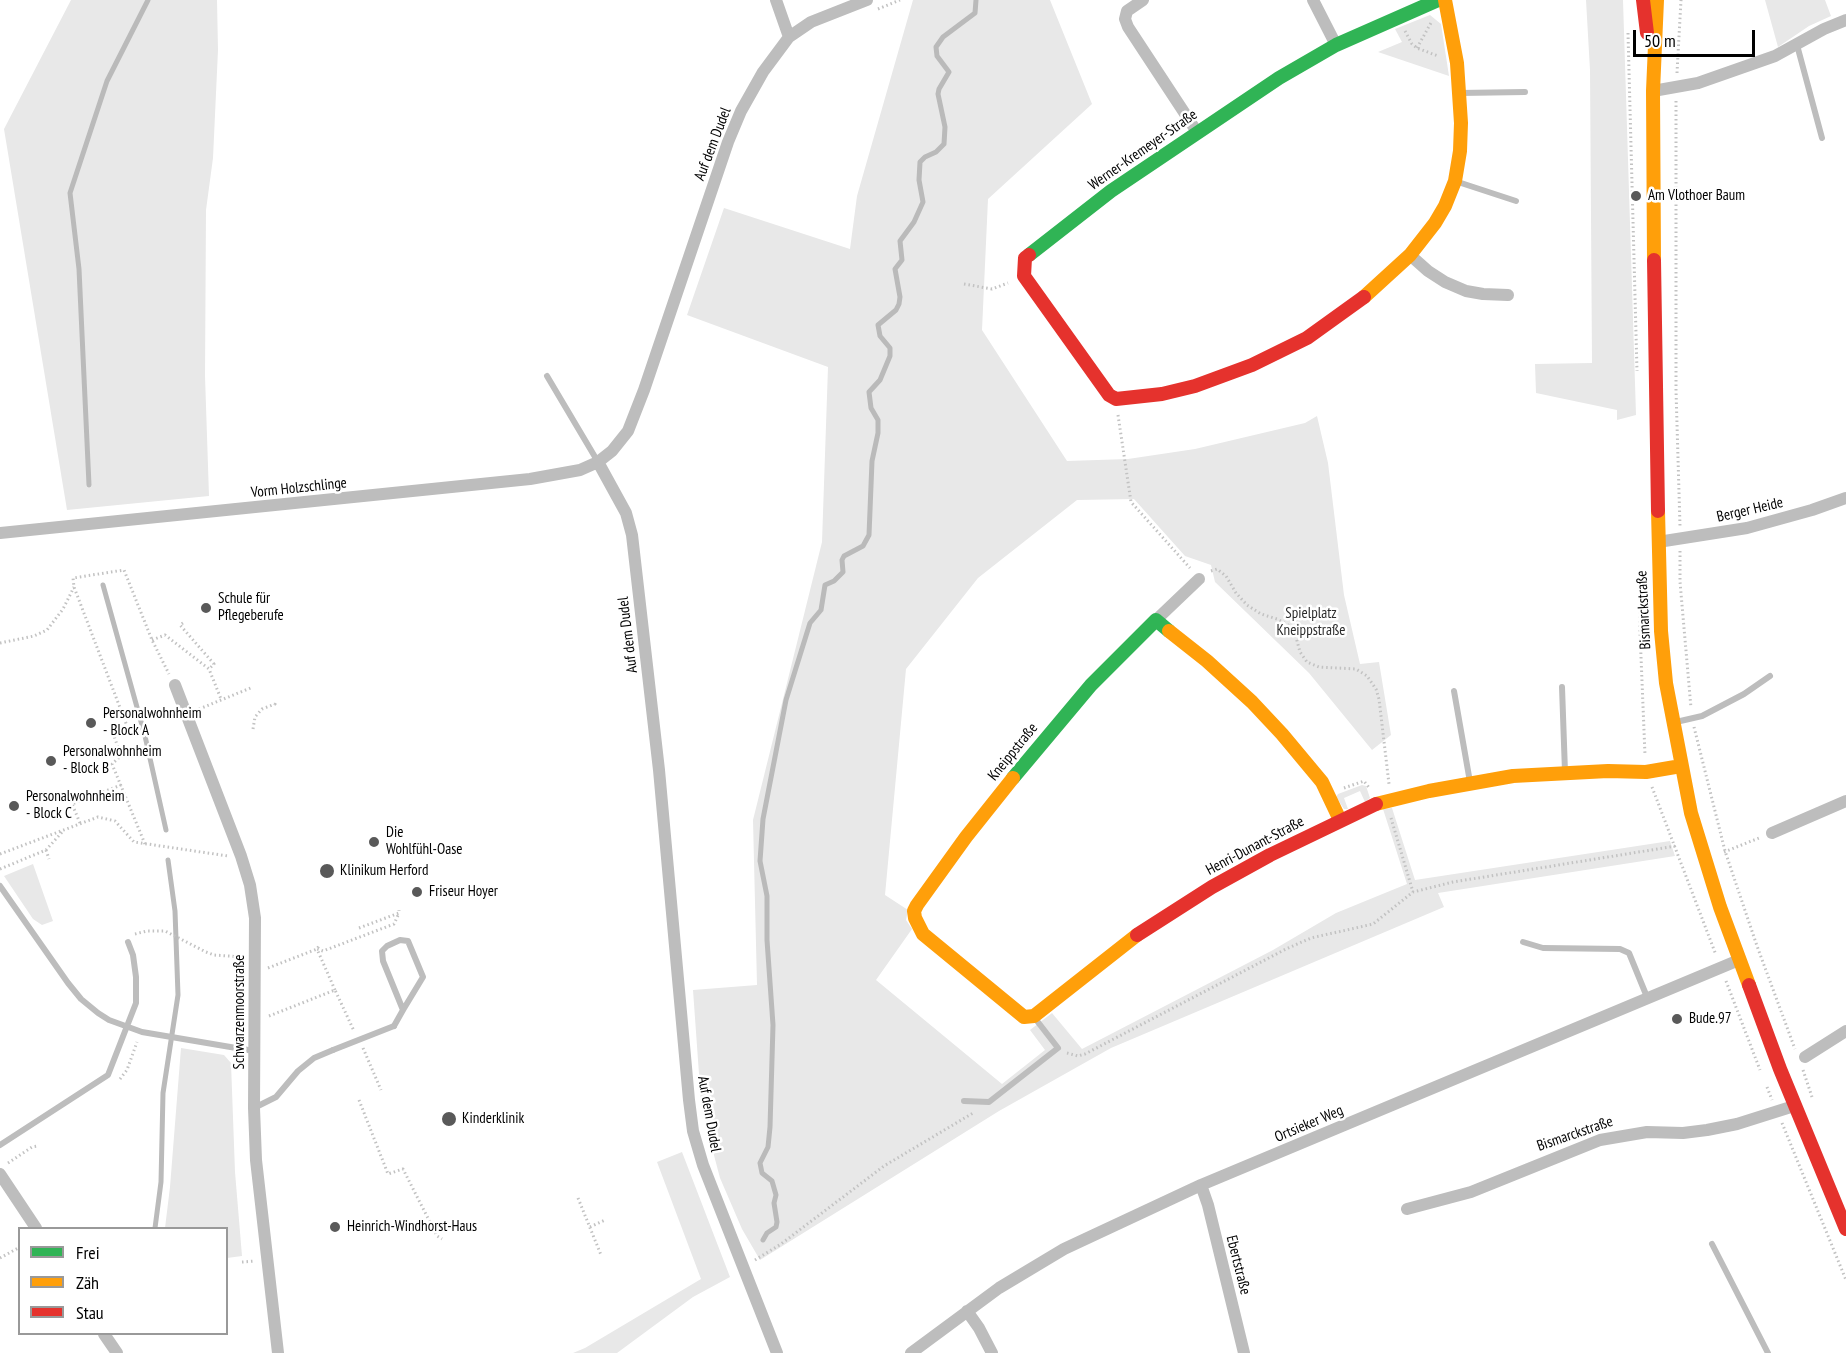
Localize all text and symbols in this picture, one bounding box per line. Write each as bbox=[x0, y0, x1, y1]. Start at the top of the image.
scale bar bbox=[1636, 18, 1758, 56]
text: 50 m bbox=[1644, 29, 1676, 52]
street label: Auf dem Dudel bbox=[691, 105, 735, 183]
street label: Werner-Kremeyer-Straße bbox=[1085, 106, 1201, 194]
place label: Am Vlothoer Baum bbox=[1648, 187, 1745, 205]
marker: Am Vlothoer Baum bbox=[1629, 189, 1643, 203]
street label: Vorm Holzschlinge bbox=[250, 474, 348, 502]
street label: Berger Heide bbox=[1715, 494, 1785, 526]
street label: Bismarckstraße bbox=[1633, 570, 1655, 650]
place label: Schule für Pflegeberufe bbox=[218, 590, 284, 625]
street label: Auf dem Dudel bbox=[614, 596, 642, 674]
marker: Schule für Pflegeberufe bbox=[199, 601, 213, 615]
park label: Spielplatz Kneippstraße bbox=[1277, 605, 1345, 640]
place label: Personalwohnheim - Block A bbox=[103, 705, 201, 740]
marker: Personalwohnheim - Block A bbox=[84, 716, 98, 730]
street label: Kneippstraße bbox=[984, 720, 1042, 784]
place label: Personalwohnheim - Block B bbox=[63, 743, 161, 778]
marker: Personalwohnheim - Block B bbox=[44, 754, 58, 768]
place label: Personalwohnheim - Block C bbox=[26, 788, 124, 823]
marker: Personalwohnheim - Block C bbox=[7, 799, 21, 813]
street label: Henri-Dunant-Straße bbox=[1203, 813, 1307, 879]
place label: Die Wohlfühl-Oase bbox=[386, 824, 462, 859]
marker: Die Wohlfühl-Oase bbox=[367, 835, 381, 849]
marker: Klinikum Herford bbox=[318, 862, 336, 880]
place label: Klinikum Herford bbox=[340, 862, 428, 880]
place label: Friseur Hoyer bbox=[429, 883, 498, 901]
marker: Friseur Hoyer bbox=[410, 885, 424, 899]
street label: Schwarzenmoorstraße bbox=[231, 955, 249, 1069]
place label: Bude.97 bbox=[1689, 1010, 1731, 1028]
marker: Bude.97 bbox=[1670, 1012, 1684, 1026]
street label: Auf dem Dudel bbox=[693, 1075, 725, 1153]
street label: Ortsieker Weg bbox=[1272, 1102, 1346, 1146]
marker: Kinderklinik bbox=[440, 1110, 458, 1128]
place label: Kinderklinik bbox=[462, 1110, 524, 1128]
street label: Bismarckstraße bbox=[1535, 1113, 1615, 1155]
place label: Heinrich-Windhorst-Haus bbox=[347, 1218, 477, 1236]
marker: Heinrich-Windhorst-Haus bbox=[328, 1220, 342, 1234]
legend bbox=[18, 1227, 228, 1335]
street label: Ebertstraße bbox=[1222, 1233, 1254, 1297]
text: Frei bbox=[76, 1241, 100, 1264]
text: Zäh bbox=[76, 1271, 99, 1294]
text: Stau bbox=[76, 1301, 104, 1324]

